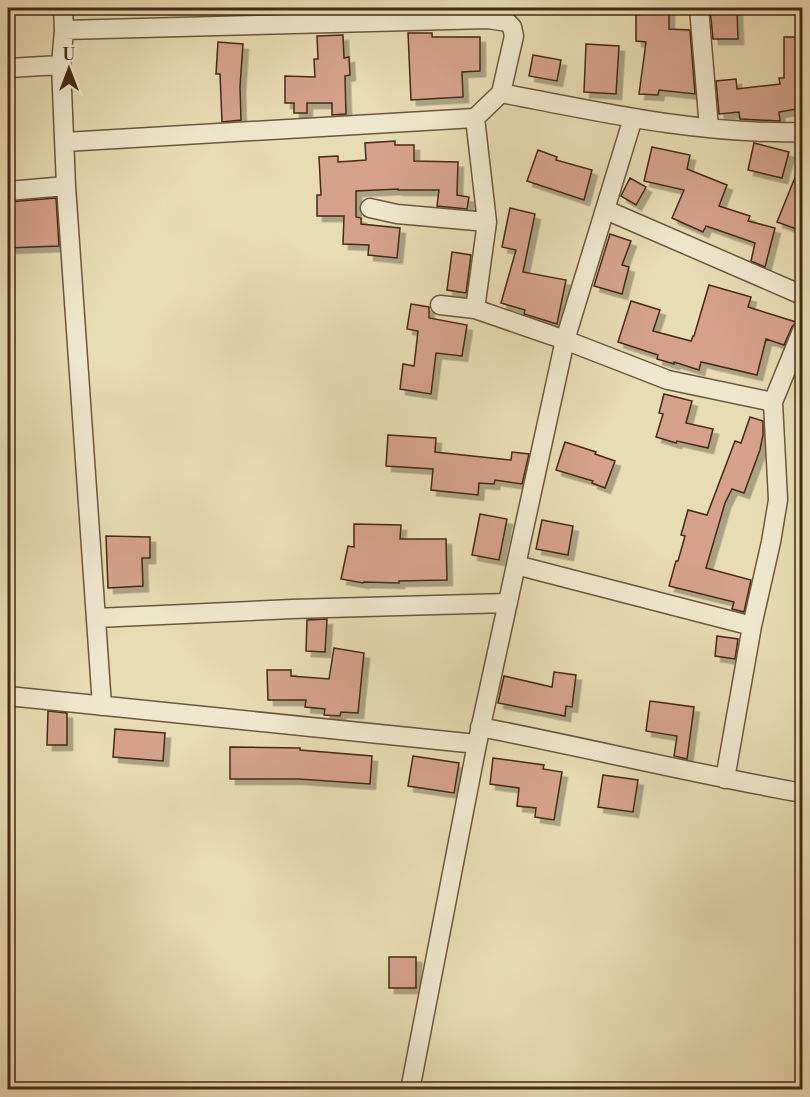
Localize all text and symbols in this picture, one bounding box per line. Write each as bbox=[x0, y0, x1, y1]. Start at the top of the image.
north arrow bbox=[39, 39, 99, 99]
text: U bbox=[63, 45, 76, 65]

